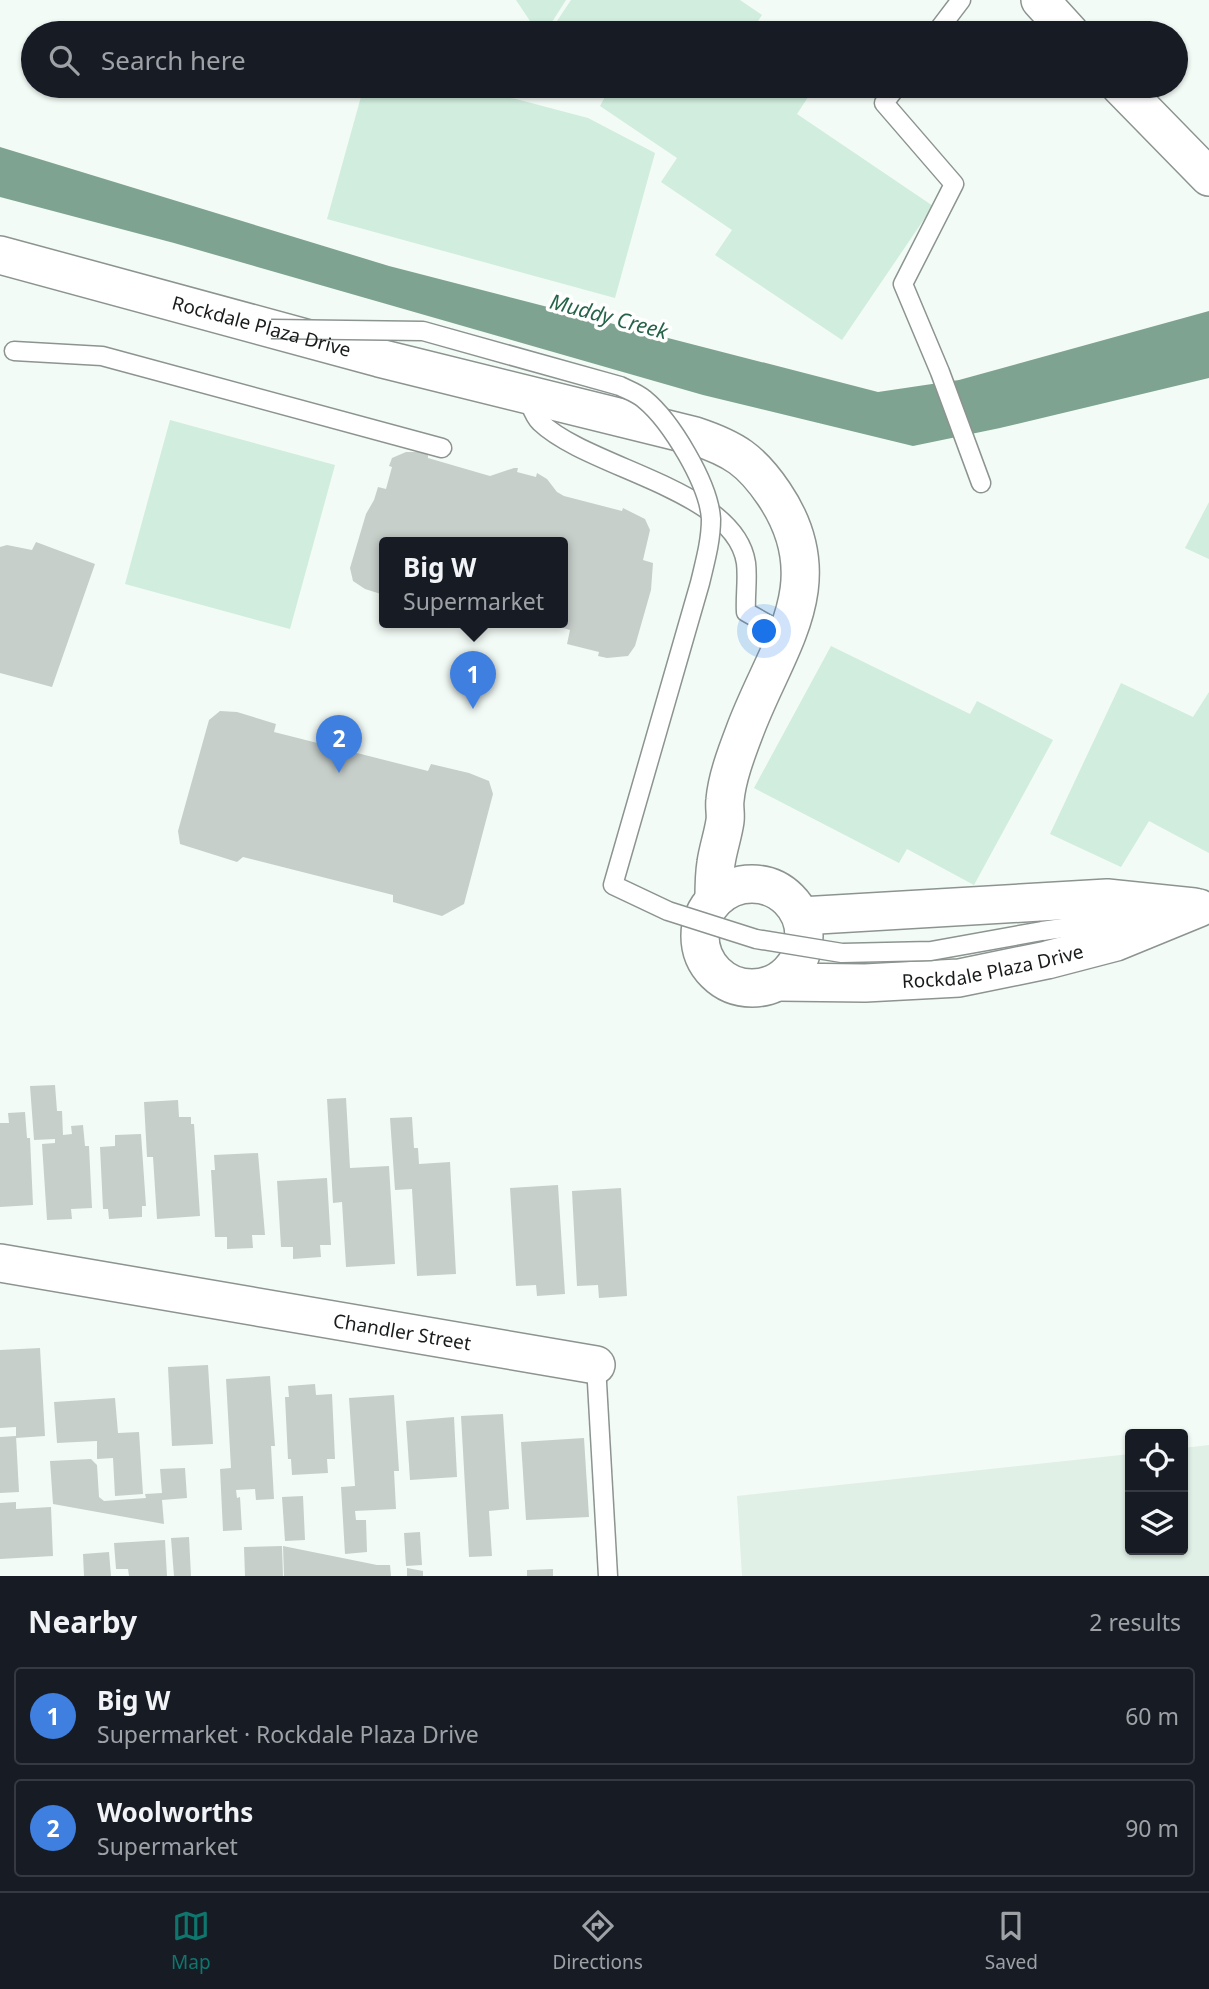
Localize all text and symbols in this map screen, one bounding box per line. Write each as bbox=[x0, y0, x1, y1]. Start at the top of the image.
search box bbox=[21, 21, 1188, 98]
icon: search bbox=[45, 41, 83, 79]
text: Search here bbox=[101, 42, 246, 78]
water label: Muddy Creek bbox=[547, 287, 673, 346]
street label: Rockdale Plaza Drive bbox=[169, 289, 354, 363]
popup bbox=[379, 537, 568, 628]
text: Big W bbox=[403, 549, 476, 585]
text: Supermarket bbox=[403, 585, 544, 617]
your location bbox=[747, 614, 781, 648]
pin: 1 bbox=[450, 651, 496, 709]
pin: 2 bbox=[316, 715, 362, 773]
street label: Rockdale Plaza Drive bbox=[901, 938, 1086, 994]
street label: Chandler Street bbox=[331, 1307, 473, 1356]
map controls bbox=[1125, 1429, 1188, 1555]
button: locate bbox=[1125, 1429, 1188, 1492]
button: layers bbox=[1125, 1492, 1188, 1555]
text: Nearby bbox=[28, 1601, 137, 1642]
text: 2 results bbox=[1089, 1606, 1181, 1638]
text: Big W bbox=[97, 1682, 170, 1718]
text: 1 bbox=[46, 1700, 60, 1732]
text: 60 m bbox=[1125, 1700, 1179, 1732]
text: Supermarket · Rockdale Plaza Drive bbox=[97, 1718, 479, 1750]
text: Woolworths bbox=[97, 1794, 253, 1830]
text: 2 bbox=[46, 1812, 60, 1844]
text: 90 m bbox=[1125, 1812, 1179, 1844]
text: Supermarket bbox=[97, 1830, 238, 1862]
tab: Map bbox=[171, 1907, 211, 1975]
tab: Directions bbox=[553, 1907, 643, 1975]
tab: Saved bbox=[985, 1907, 1038, 1975]

